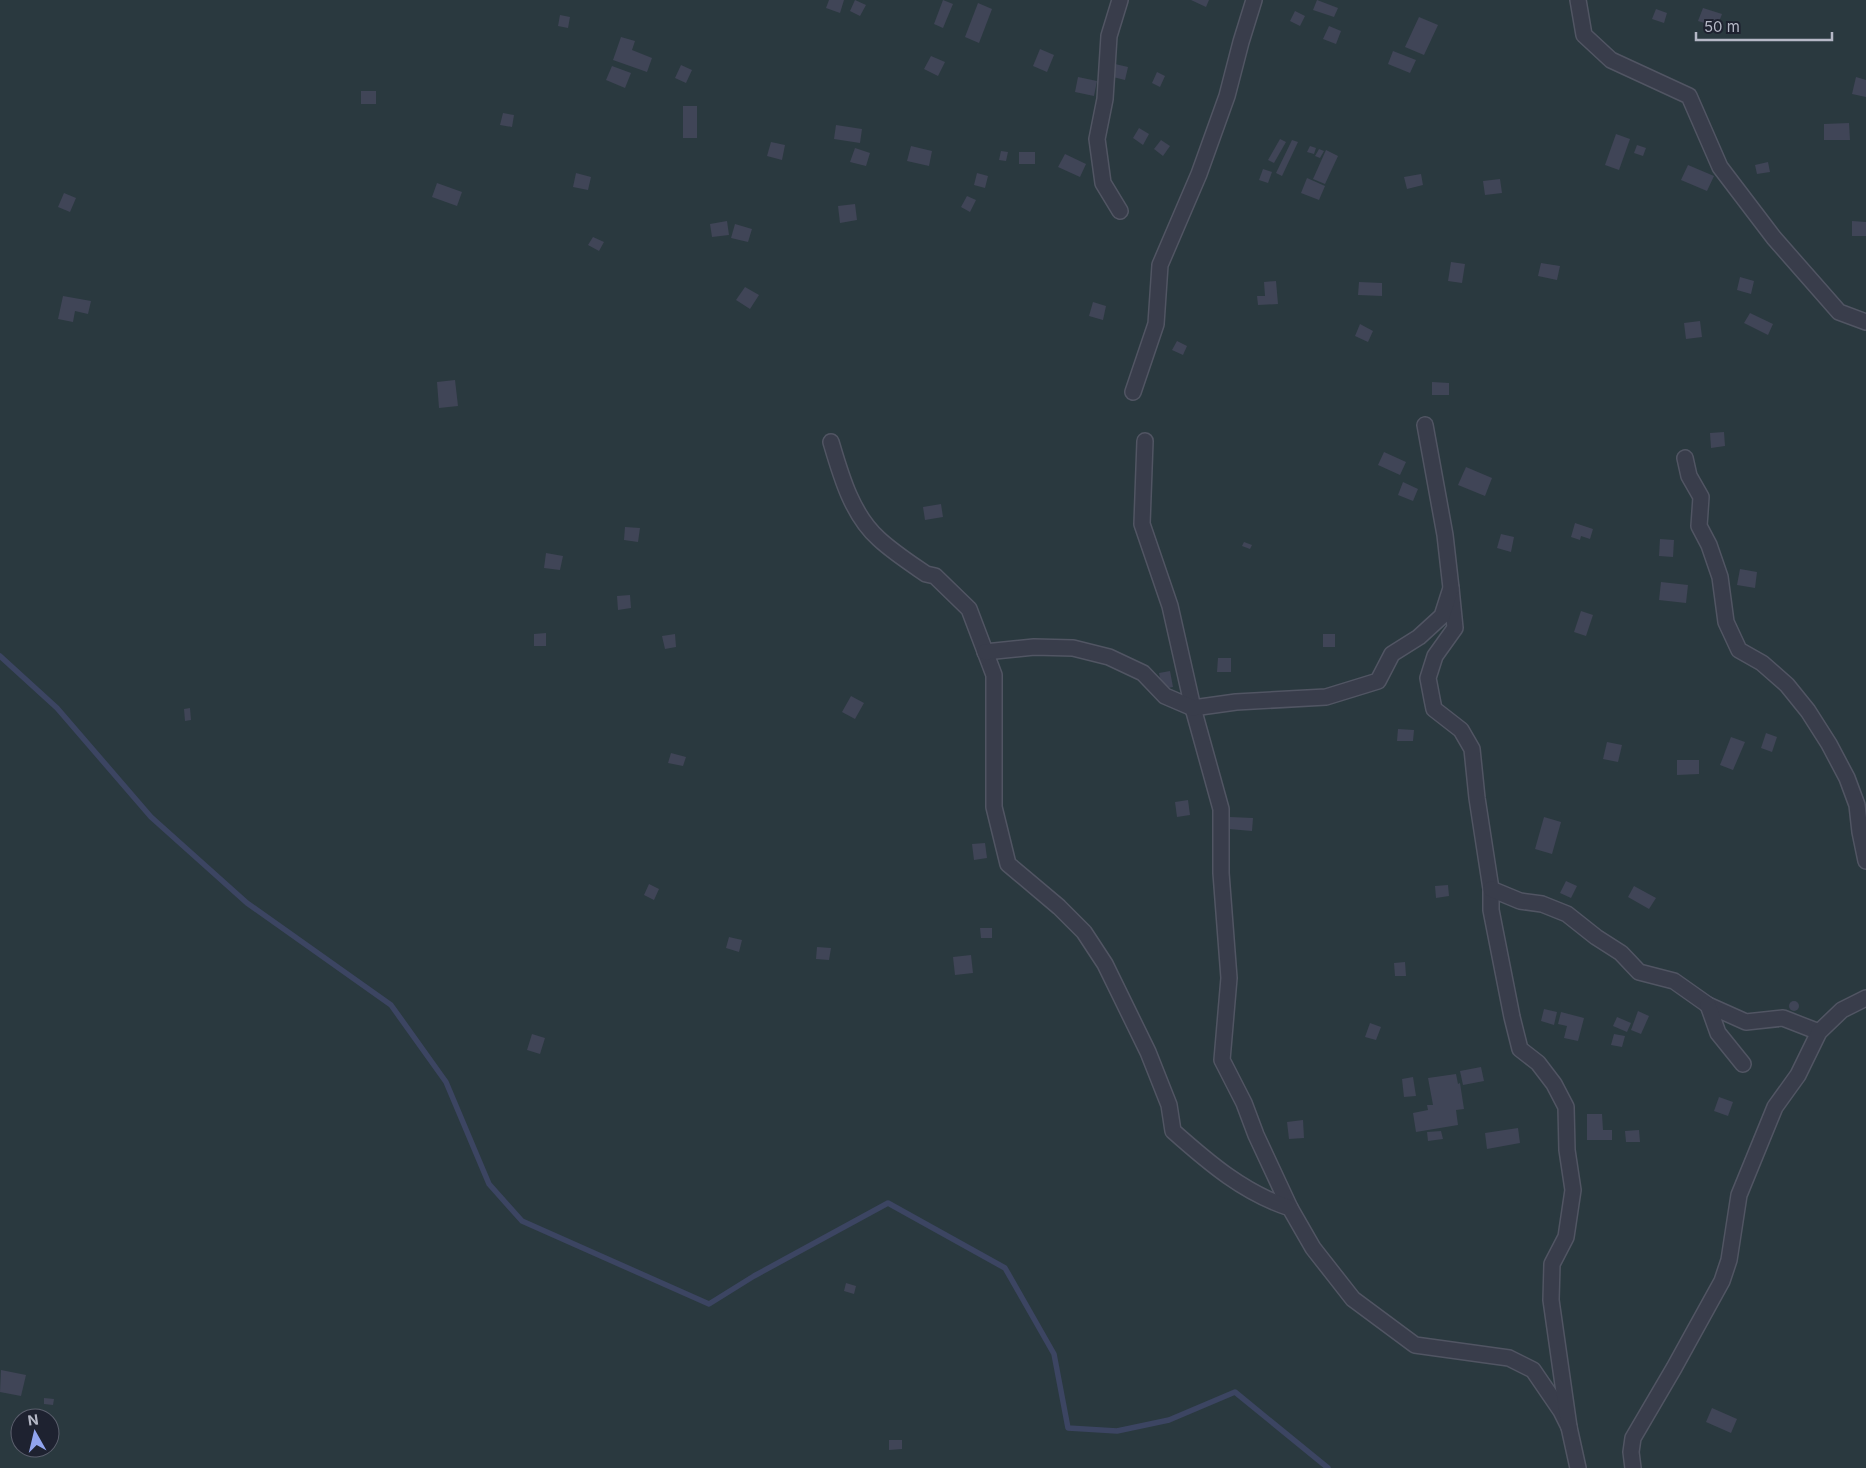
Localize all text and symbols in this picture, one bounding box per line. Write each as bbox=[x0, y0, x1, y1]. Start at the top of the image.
scale bar bbox=[1696, 10, 1832, 42]
text: 50 m bbox=[1704, 17, 1740, 36]
north arrow bbox=[10, 1408, 60, 1458]
text: N bbox=[27, 1410, 40, 1429]

